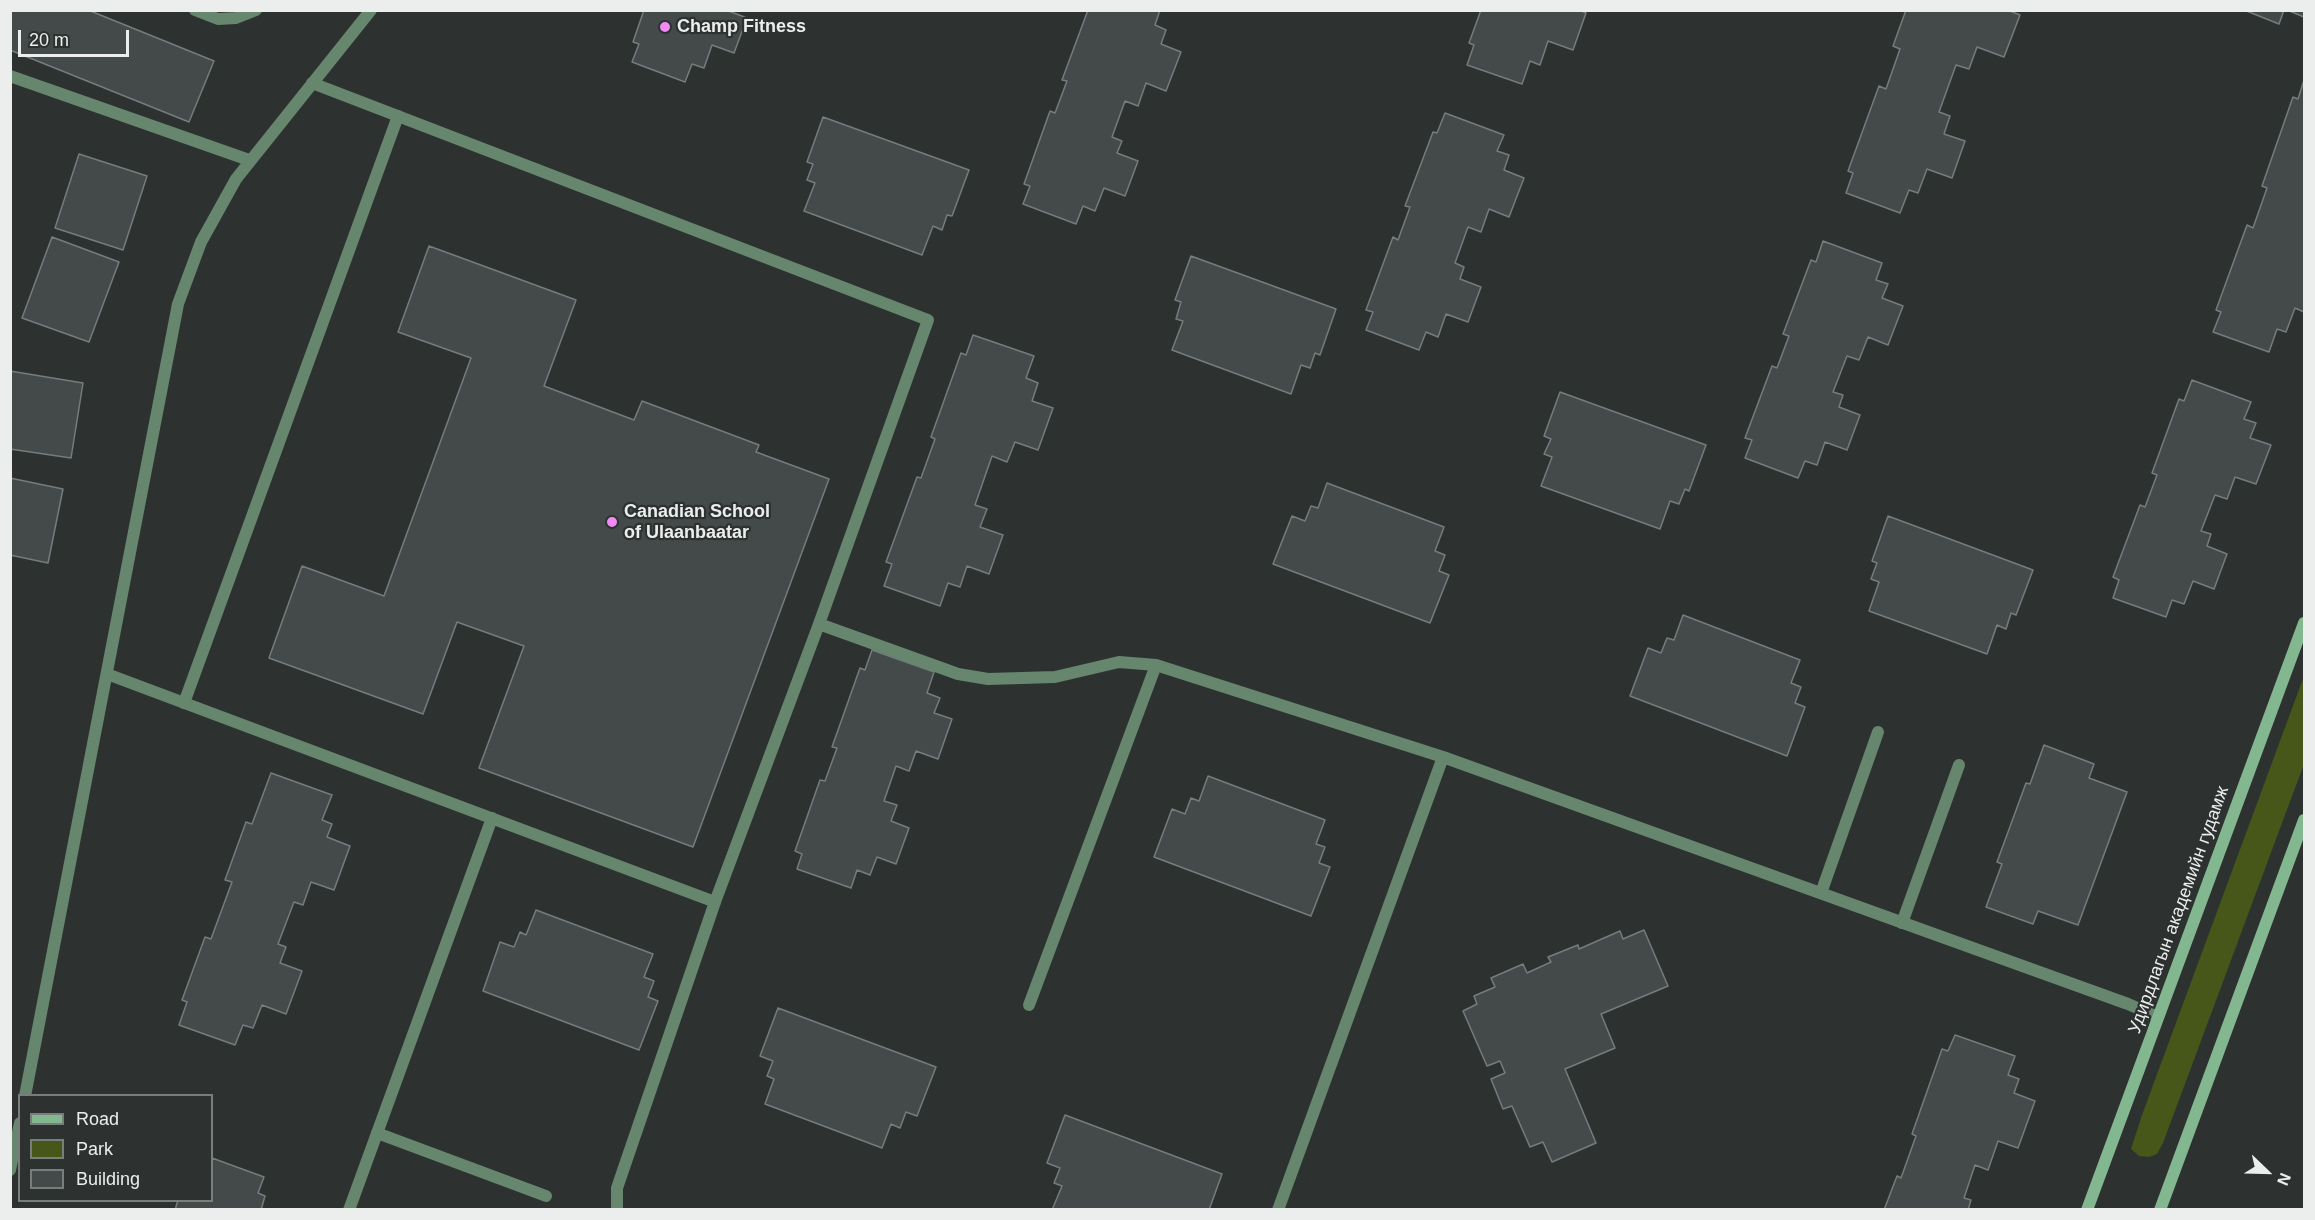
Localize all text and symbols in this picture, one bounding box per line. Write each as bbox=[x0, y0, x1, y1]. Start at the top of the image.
place label: Champ Fitness bbox=[677, 16, 806, 38]
scale bar bbox=[21, 18, 132, 56]
marker: Champ Fitness bbox=[658, 20, 672, 34]
text: 20 m bbox=[29, 30, 69, 50]
place label: Canadian School of Ulaanbaatar bbox=[624, 501, 770, 544]
marker: Canadian School of Ulaanbaatar bbox=[605, 515, 619, 529]
street label: Удирдлагын академийн гудамж bbox=[2124, 783, 2234, 1037]
legend bbox=[18, 1094, 213, 1202]
text: Road bbox=[76, 1109, 119, 1129]
text: Park bbox=[76, 1139, 113, 1159]
north arrow bbox=[2237, 1142, 2297, 1202]
text: Building bbox=[76, 1169, 140, 1189]
text: N bbox=[2274, 1171, 2294, 1188]

